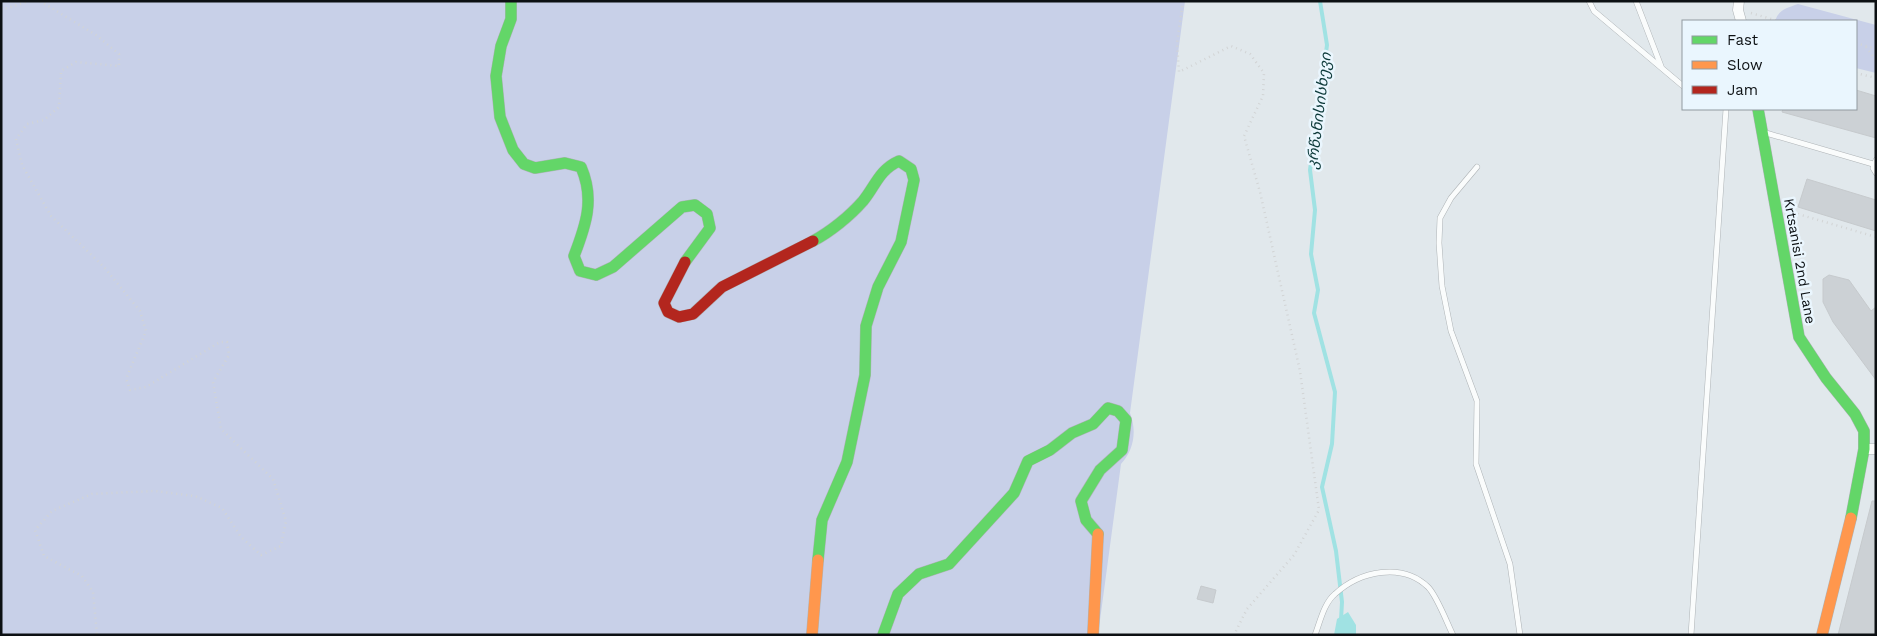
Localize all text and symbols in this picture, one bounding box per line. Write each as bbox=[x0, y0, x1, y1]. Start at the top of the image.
legend bbox=[1682, 20, 1857, 110]
text: Fast bbox=[1727, 31, 1759, 49]
water label: კრწანისისხევი bbox=[1303, 50, 1335, 170]
text: Slow bbox=[1727, 56, 1763, 74]
text: Jam bbox=[1727, 81, 1758, 99]
street label: Krtsanisi 2nd Lane bbox=[1781, 197, 1819, 325]

